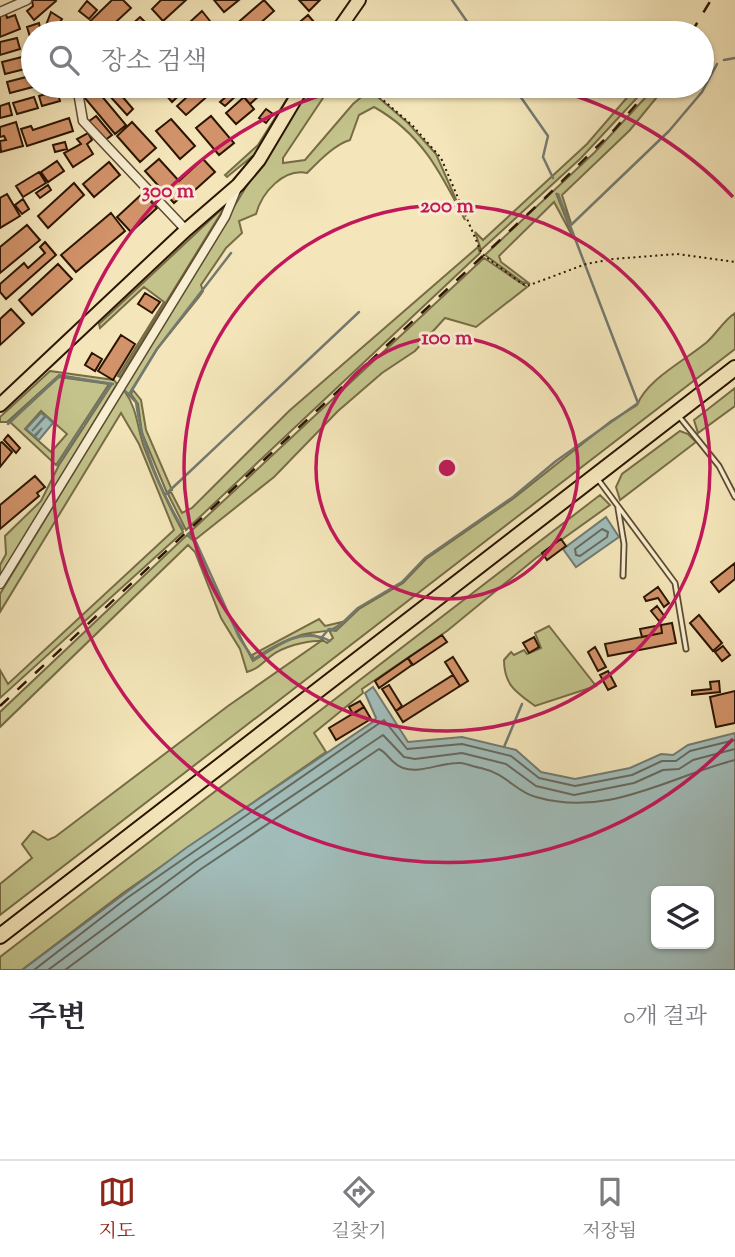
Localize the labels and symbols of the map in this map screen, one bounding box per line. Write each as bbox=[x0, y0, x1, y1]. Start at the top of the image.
text: 300 m bbox=[142, 177, 195, 207]
text: 200 m bbox=[420, 192, 475, 222]
text: 100 m bbox=[422, 324, 473, 354]
centre of rings bbox=[435, 456, 459, 480]

